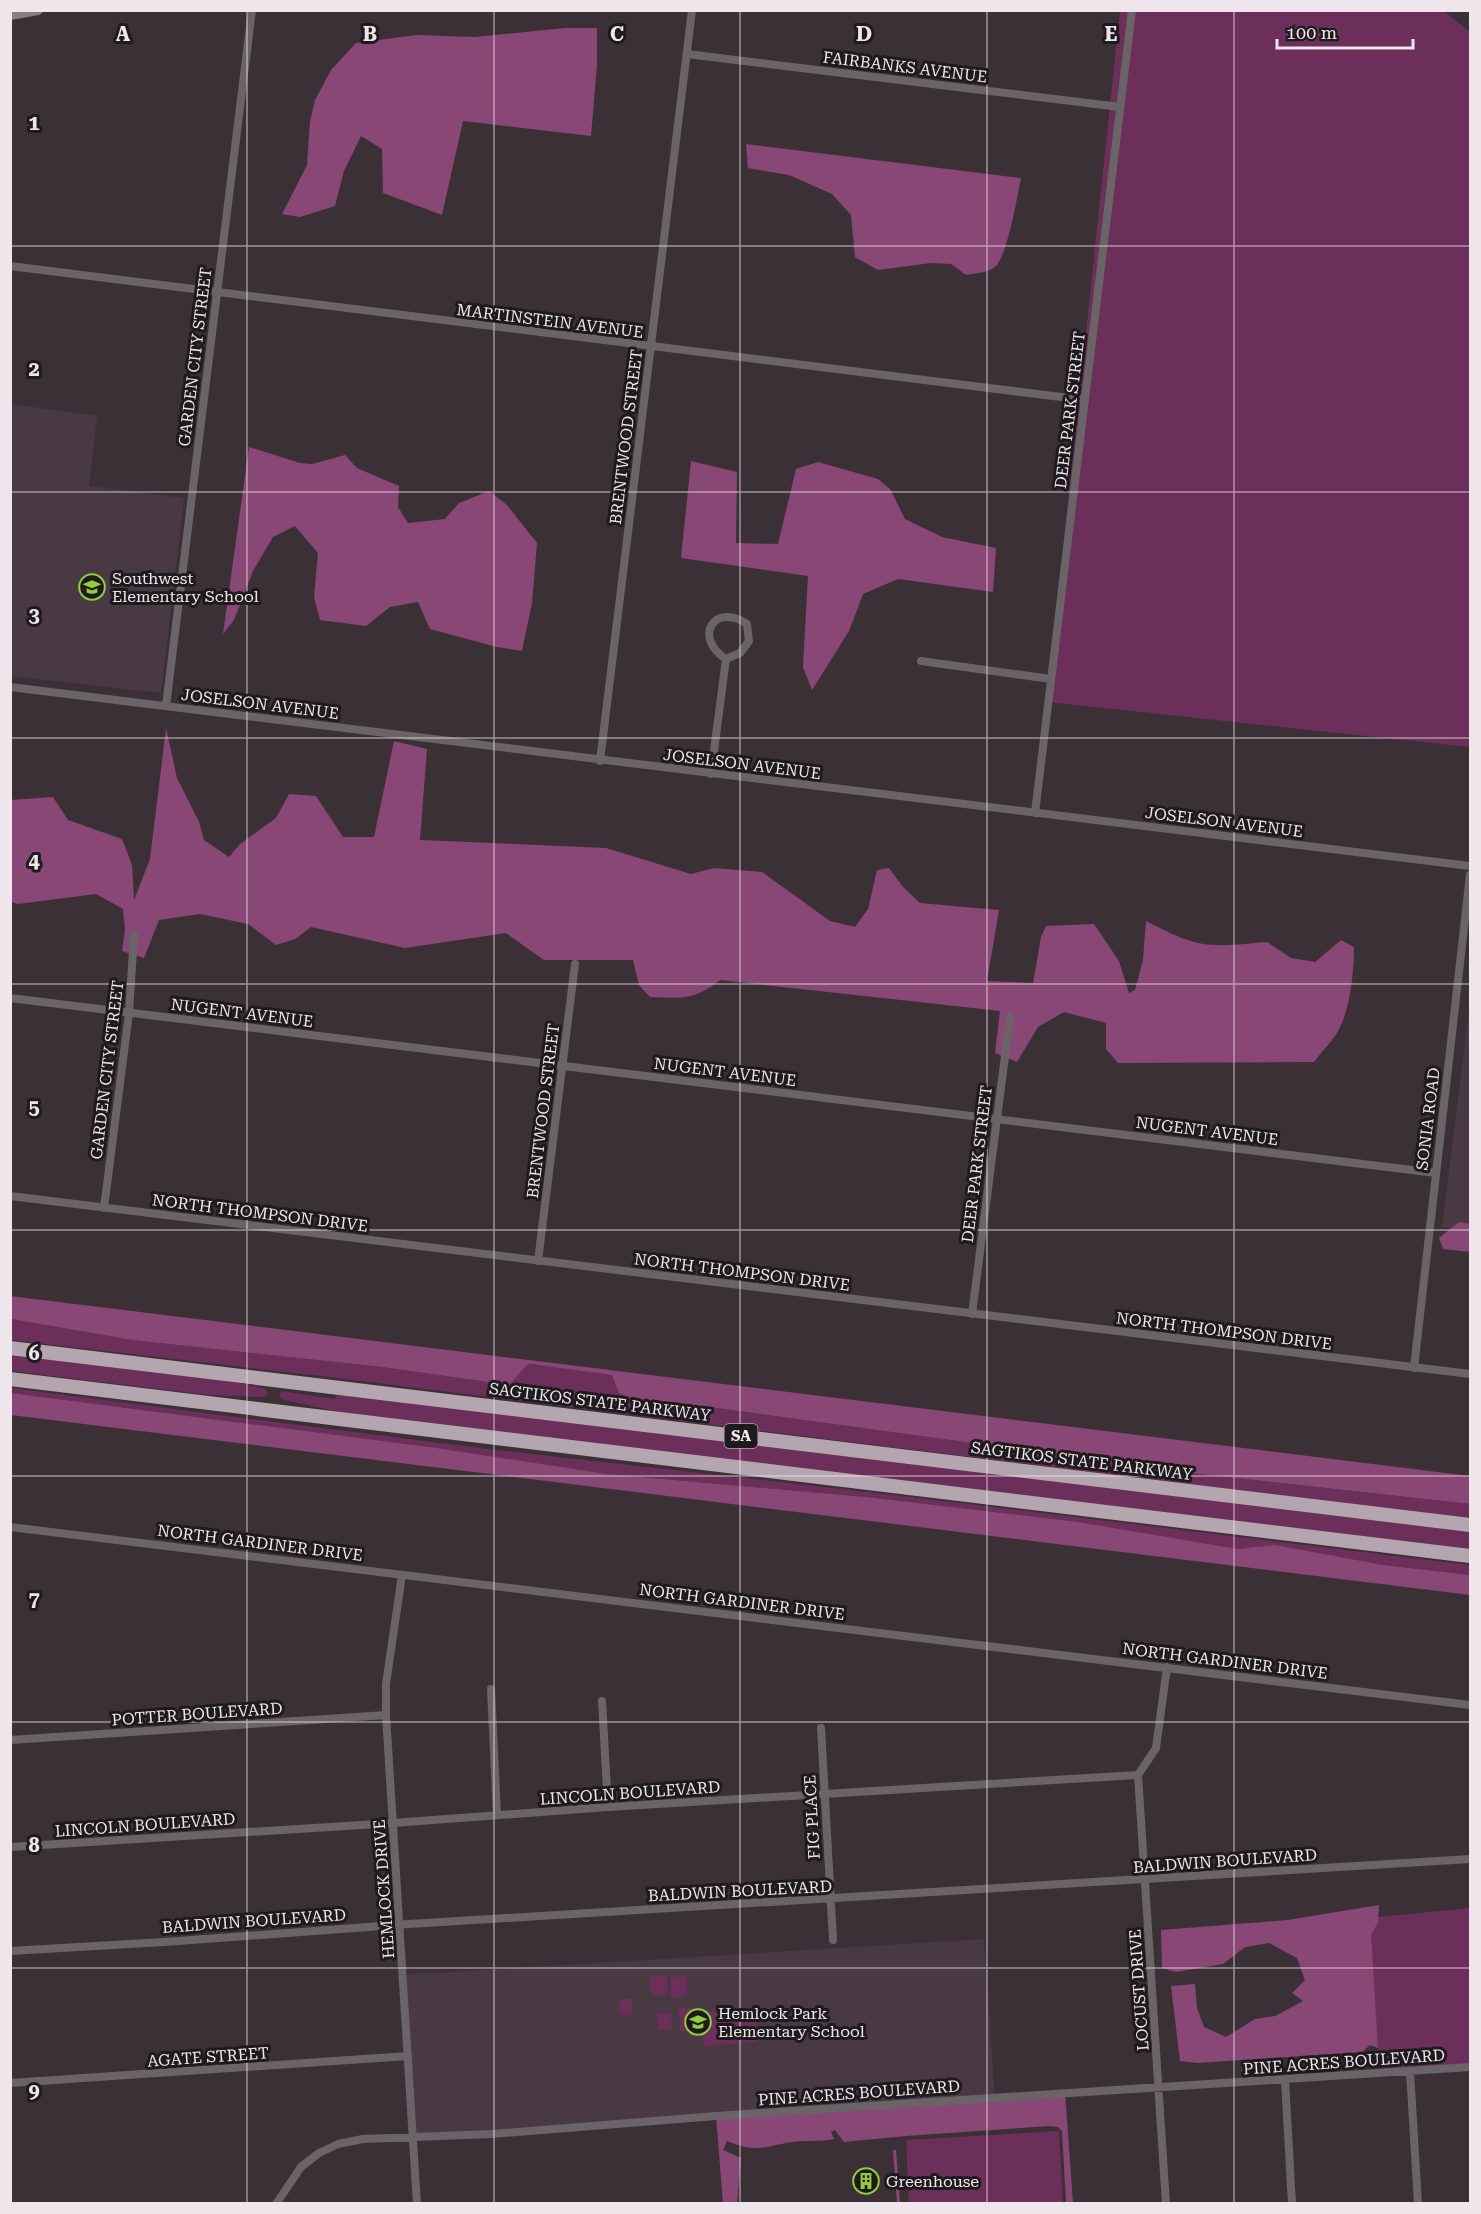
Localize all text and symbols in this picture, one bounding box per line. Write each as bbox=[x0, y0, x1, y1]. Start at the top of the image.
scale bar bbox=[1277, 12, 1414, 50]
text: A bbox=[116, 22, 131, 46]
text: B bbox=[363, 22, 377, 46]
text: C bbox=[610, 22, 624, 46]
text: D bbox=[856, 22, 872, 46]
text: E bbox=[1105, 22, 1118, 46]
text: 100 m bbox=[1286, 22, 1337, 43]
street label: FAIRBANKS AVENUE bbox=[822, 47, 988, 87]
text: 1 bbox=[28, 111, 40, 135]
street label: GARDEN CITY STREET bbox=[175, 266, 215, 448]
street label: MARTINSTEIN AVENUE bbox=[456, 300, 644, 342]
street label: DEER PARK STREET bbox=[1051, 330, 1089, 490]
street label: BRENTWOOD STREET bbox=[606, 348, 646, 526]
text: 2 bbox=[28, 357, 40, 381]
place label: Southwest Elementary School bbox=[112, 569, 259, 606]
school or university icon: Southwest Elementary School bbox=[77, 572, 107, 602]
text: 3 bbox=[28, 603, 40, 627]
street label: JOSELSON AVENUE bbox=[180, 685, 340, 723]
street label: JOSELSON AVENUE bbox=[662, 745, 822, 783]
street label: JOSELSON AVENUE bbox=[1144, 803, 1304, 841]
text: 4 bbox=[28, 849, 40, 873]
street label: GARDEN CITY STREET bbox=[87, 979, 127, 1161]
street label: NUGENT AVENUE bbox=[170, 995, 314, 1031]
street label: BRENTWOOD STREET bbox=[523, 1022, 563, 1200]
street label: NUGENT AVENUE bbox=[653, 1054, 797, 1090]
street label: SONIA ROAD bbox=[1412, 1066, 1444, 1172]
street label: DEER PARK STREET bbox=[958, 1084, 996, 1244]
text: 5 bbox=[28, 1095, 40, 1119]
street label: NUGENT AVENUE bbox=[1135, 1113, 1279, 1149]
street label: NORTH THOMPSON DRIVE bbox=[151, 1190, 369, 1236]
street label: NORTH THOMPSON DRIVE bbox=[633, 1249, 851, 1295]
street label: NORTH THOMPSON DRIVE bbox=[1115, 1308, 1333, 1354]
text: 6 bbox=[28, 1341, 40, 1365]
street label: SAGTIKOS STATE PARKWAY bbox=[488, 1379, 712, 1425]
road number: SA bbox=[724, 1424, 758, 1448]
street label: SAGTIKOS STATE PARKWAY bbox=[970, 1438, 1194, 1484]
street label: NORTH GARDINER DRIVE bbox=[156, 1521, 364, 1565]
street label: NORTH GARDINER DRIVE bbox=[638, 1580, 846, 1624]
text: 7 bbox=[28, 1587, 40, 1611]
street label: NORTH GARDINER DRIVE bbox=[1121, 1639, 1329, 1683]
street label: POTTER BOULEVARD bbox=[111, 1699, 283, 1729]
street label: FIG PLACE bbox=[800, 1774, 824, 1860]
street label: LINCOLN BOULEVARD bbox=[539, 1777, 721, 1809]
street label: LINCOLN BOULEVARD bbox=[54, 1809, 236, 1841]
street label: HEMLOCK DRIVE bbox=[370, 1819, 398, 1959]
text: 8 bbox=[28, 1833, 40, 1857]
street label: BALDWIN BOULEVARD bbox=[1132, 1845, 1318, 1877]
street label: BALDWIN BOULEVARD bbox=[648, 1877, 832, 1905]
street label: BALDWIN BOULEVARD bbox=[161, 1905, 347, 1937]
street label: LOCUST DRIVE bbox=[1125, 1928, 1153, 2052]
place label: Hemlock Park Elementary School bbox=[718, 2004, 865, 2041]
school or university icon: Hemlock Park Elementary School bbox=[683, 2007, 713, 2037]
street label: AGATE STREET bbox=[147, 2043, 270, 2071]
street label: PINE ACRES BOULEVARD bbox=[1242, 2045, 1446, 2079]
street label: PINE ACRES BOULEVARD bbox=[757, 2076, 961, 2110]
text: 9 bbox=[28, 2079, 40, 2103]
building icon: Greenhouse bbox=[851, 2166, 881, 2196]
place label: Greenhouse bbox=[886, 2172, 979, 2191]

